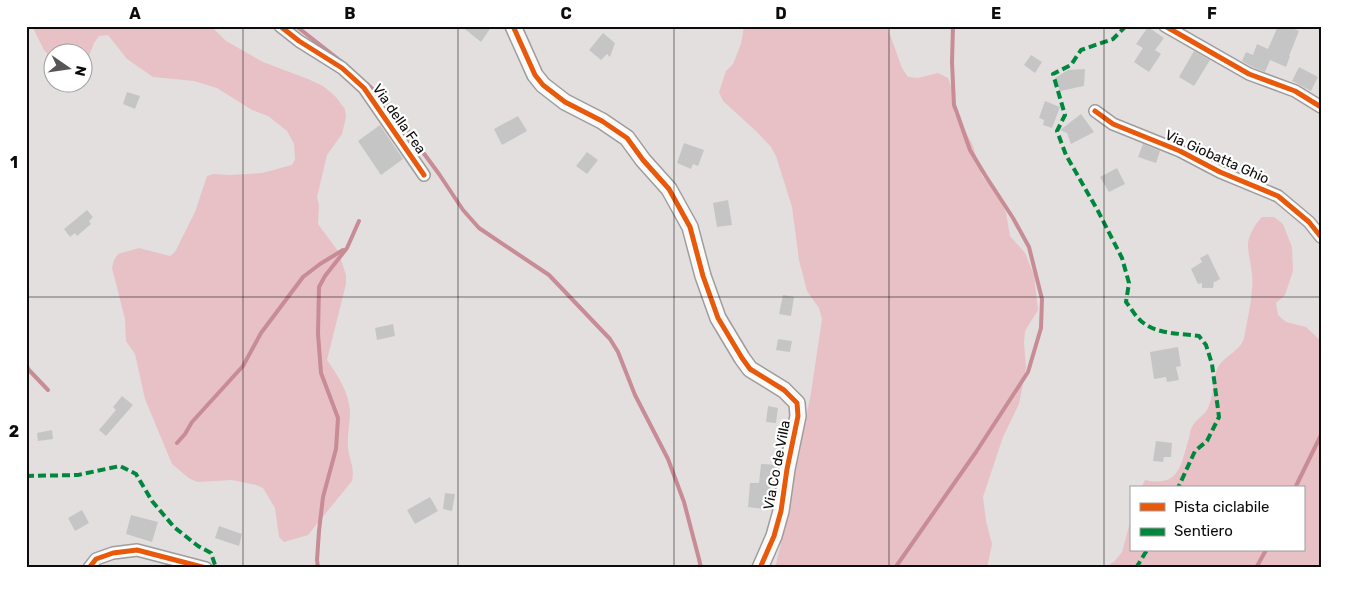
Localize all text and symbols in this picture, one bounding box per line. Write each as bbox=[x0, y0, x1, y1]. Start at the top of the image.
text: A bbox=[129, 4, 141, 23]
text: B bbox=[344, 4, 356, 23]
text: C bbox=[560, 4, 572, 23]
text: D bbox=[775, 4, 787, 23]
text: E bbox=[991, 4, 1001, 23]
text: F bbox=[1207, 4, 1217, 23]
north arrow bbox=[42, 42, 92, 92]
text: N bbox=[71, 64, 90, 78]
street label: Via della Fea bbox=[369, 81, 429, 157]
street label: Via Giobatta Ghio bbox=[1162, 126, 1272, 188]
text: 1 bbox=[10, 153, 18, 172]
street label: Via Co de Villa bbox=[760, 419, 794, 511]
text: 2 bbox=[9, 422, 19, 441]
legend bbox=[1130, 486, 1304, 552]
text: Pista ciclabile bbox=[1174, 498, 1269, 516]
text: Sentiero bbox=[1174, 522, 1233, 540]

